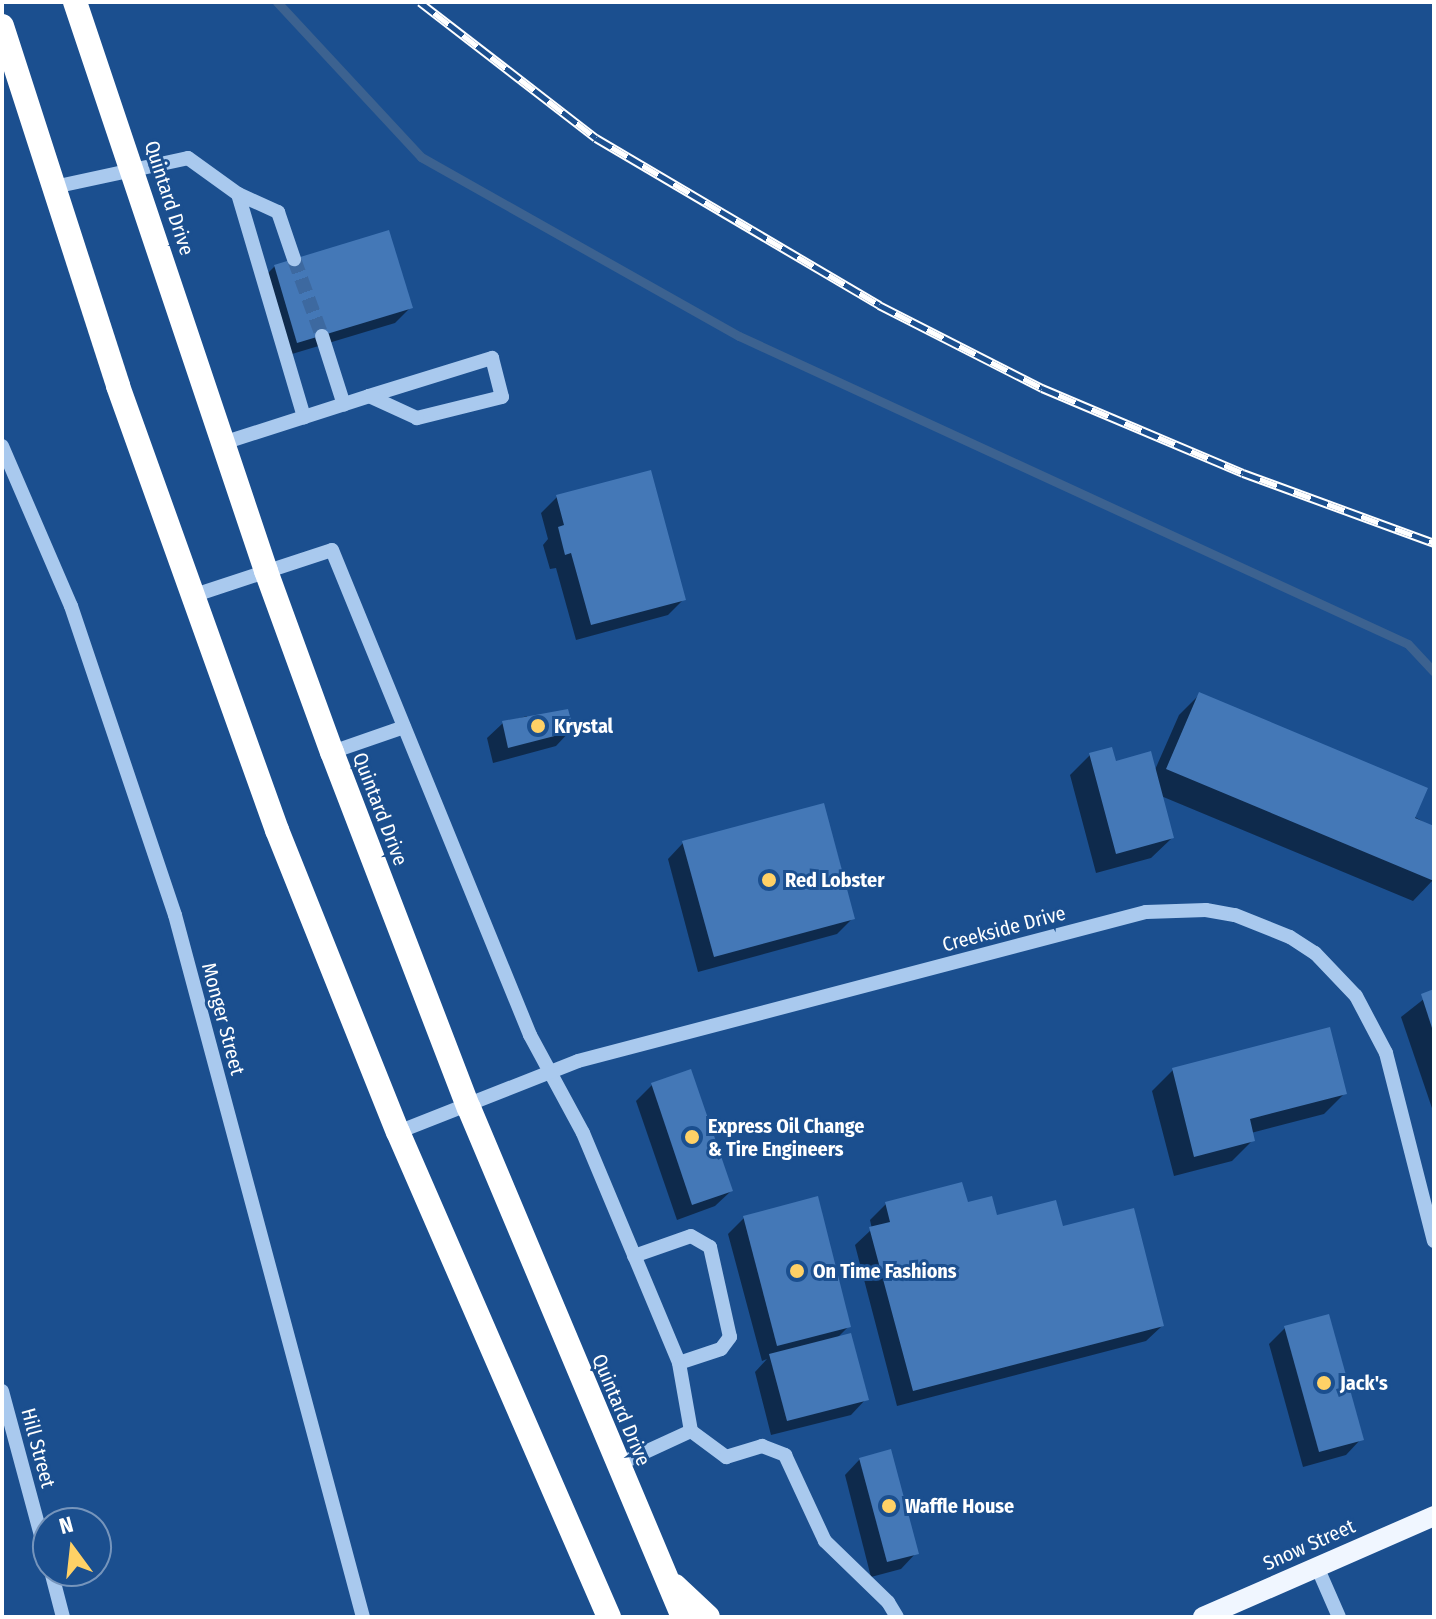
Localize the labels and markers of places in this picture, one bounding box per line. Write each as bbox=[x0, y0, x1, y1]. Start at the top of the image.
place label: Krystal bbox=[554, 714, 613, 738]
marker: Krystal bbox=[529, 717, 547, 735]
place label: Red Lobster bbox=[785, 868, 884, 892]
marker: Red Lobster bbox=[760, 871, 778, 889]
place label: Express Oil Change & Tire Engineers bbox=[708, 1114, 864, 1161]
marker: Express Oil Change & Tire Engineers bbox=[683, 1128, 701, 1146]
place label: On Time Fashions bbox=[813, 1259, 957, 1283]
marker: On Time Fashions bbox=[788, 1262, 806, 1280]
place label: Jack's bbox=[1340, 1371, 1388, 1395]
marker: Jack's bbox=[1315, 1374, 1333, 1392]
place label: Waffle House bbox=[905, 1494, 1014, 1518]
marker: Waffle House bbox=[880, 1497, 898, 1515]

